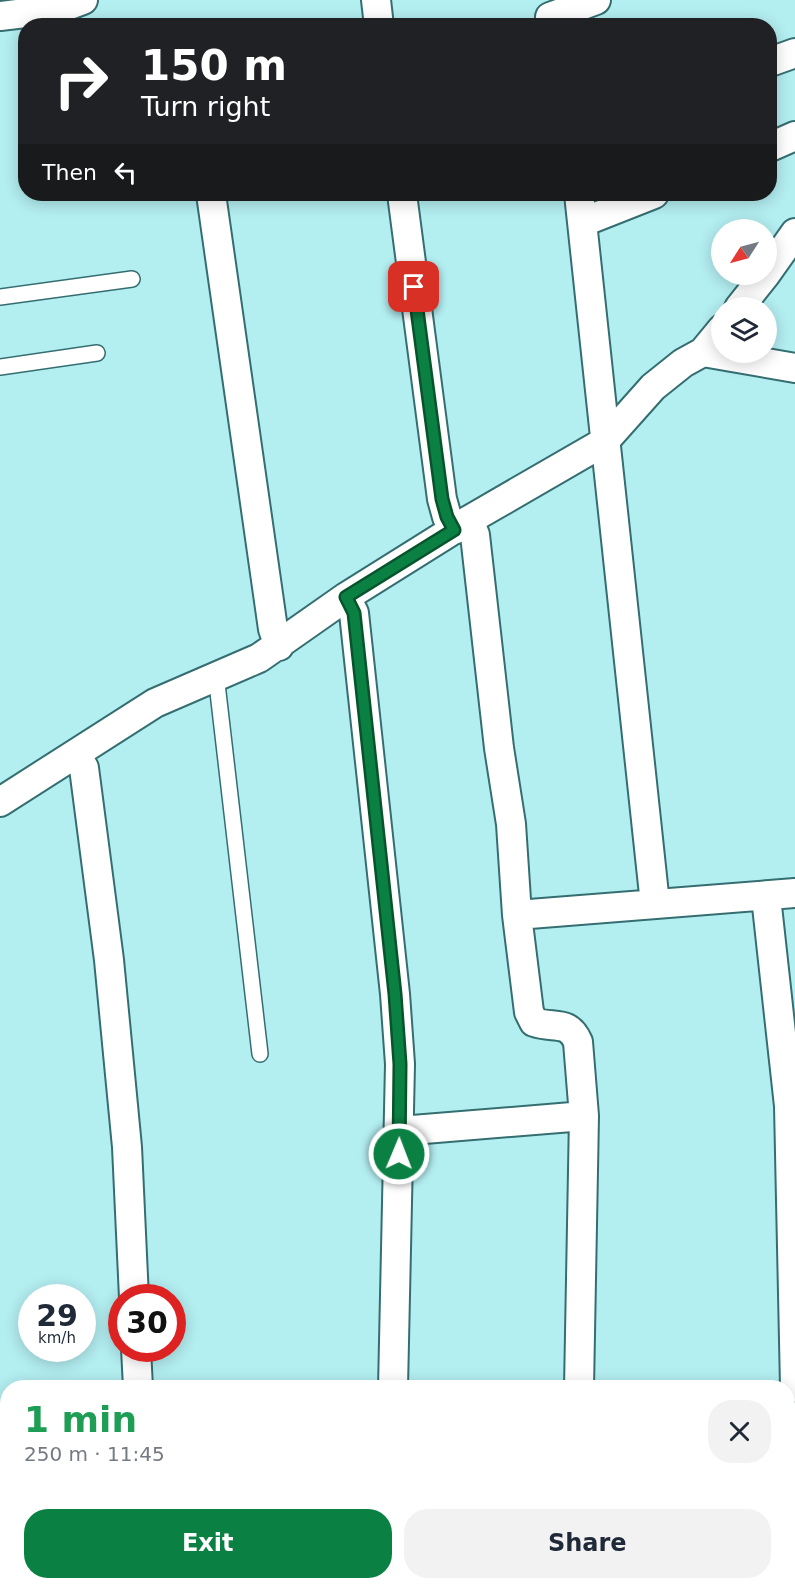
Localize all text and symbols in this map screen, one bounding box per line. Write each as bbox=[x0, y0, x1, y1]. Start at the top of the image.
text: 150 m bbox=[141, 41, 287, 90]
icon: right bbox=[42, 42, 120, 120]
text: Turn right bbox=[141, 91, 270, 122]
icon: left bbox=[109, 156, 142, 189]
text: Then bbox=[42, 160, 97, 185]
north arrow bbox=[711, 219, 777, 285]
map controls bbox=[711, 219, 777, 363]
pin bbox=[388, 261, 439, 312]
icon: arrive bbox=[397, 270, 430, 303]
button: layers bbox=[711, 297, 777, 363]
position arrow bbox=[367, 1122, 431, 1186]
speed limit sign: 30 bbox=[108, 1284, 186, 1362]
text: 29 bbox=[36, 1298, 78, 1333]
text: km/h bbox=[38, 1329, 76, 1347]
text: 1 min bbox=[24, 1399, 137, 1440]
button: close bbox=[708, 1400, 771, 1463]
text: 250 m · 11:45 bbox=[24, 1442, 165, 1466]
button: Exit bbox=[24, 1509, 392, 1578]
button: Share bbox=[404, 1509, 771, 1578]

